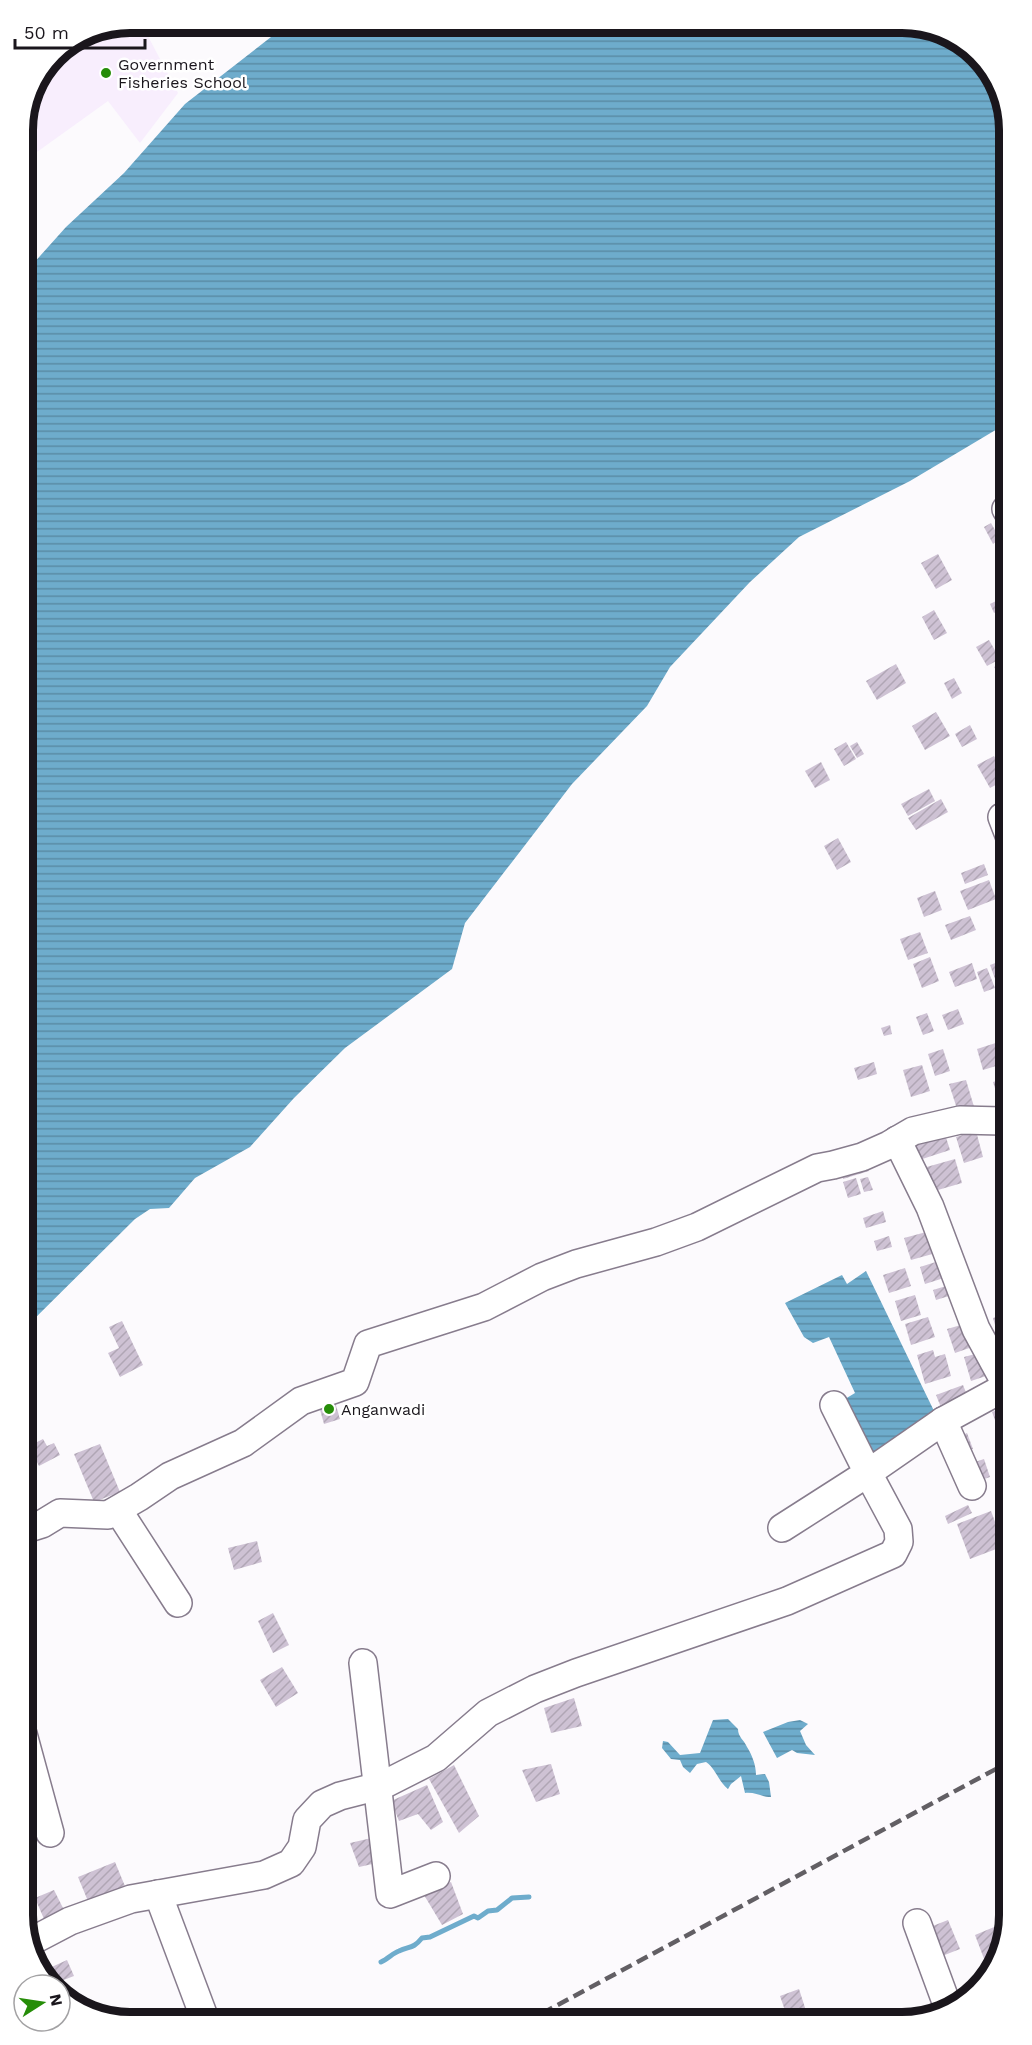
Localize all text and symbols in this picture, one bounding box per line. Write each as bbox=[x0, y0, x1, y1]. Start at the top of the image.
scale bar bbox=[15, 12, 146, 50]
text: 50 m bbox=[24, 22, 69, 43]
place label: Government Fisheries School bbox=[118, 55, 247, 92]
marker: Government Fisheries School bbox=[99, 66, 113, 80]
place label: Anganwadi bbox=[341, 1400, 425, 1419]
marker: Anganwadi bbox=[322, 1402, 336, 1416]
north arrow bbox=[12, 1973, 72, 2033]
text: N bbox=[46, 1992, 67, 2008]

